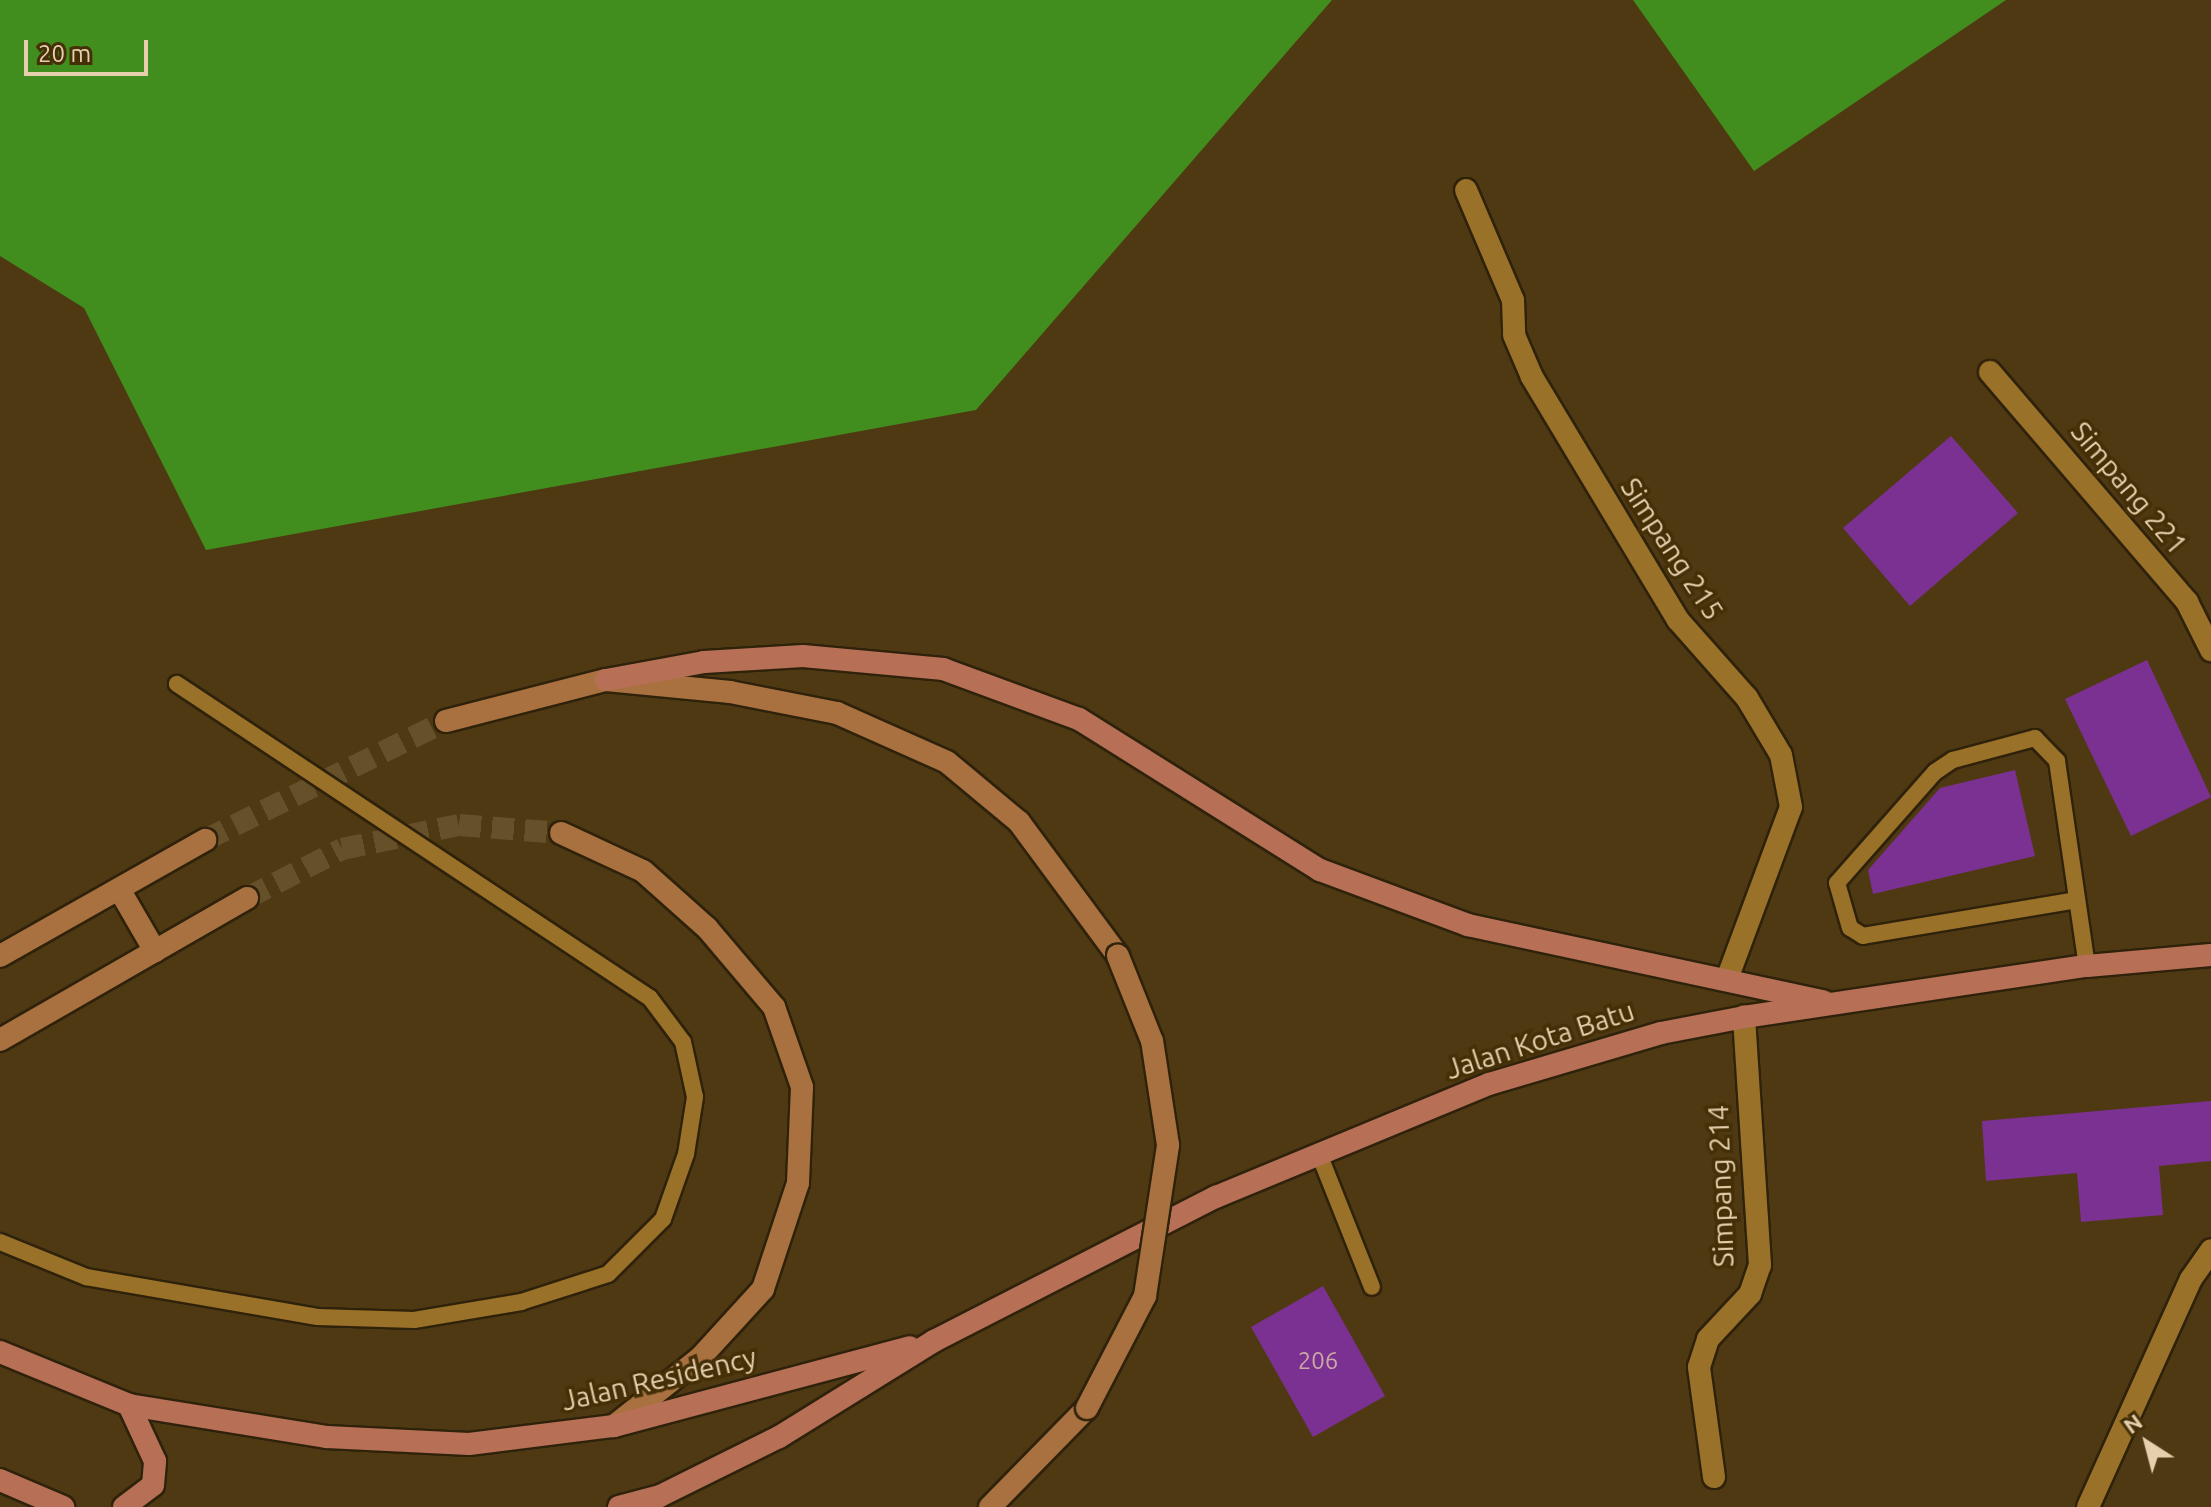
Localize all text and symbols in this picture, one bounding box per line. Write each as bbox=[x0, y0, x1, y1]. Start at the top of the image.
scale bar bbox=[28, 24, 152, 74]
text: 20 m bbox=[38, 40, 91, 67]
street label: Simpang 221 bbox=[2064, 415, 2194, 561]
street label: Simpang 215 bbox=[1614, 472, 1730, 626]
street label: Jalan Kota Batu bbox=[1441, 994, 1639, 1086]
street label: Simpang 214 bbox=[1701, 1104, 1741, 1268]
street label: Jalan Residency bbox=[558, 1340, 760, 1418]
house number: 206 bbox=[1298, 1347, 1338, 1375]
north arrow bbox=[2107, 1403, 2187, 1483]
text: N bbox=[2119, 1408, 2147, 1438]

